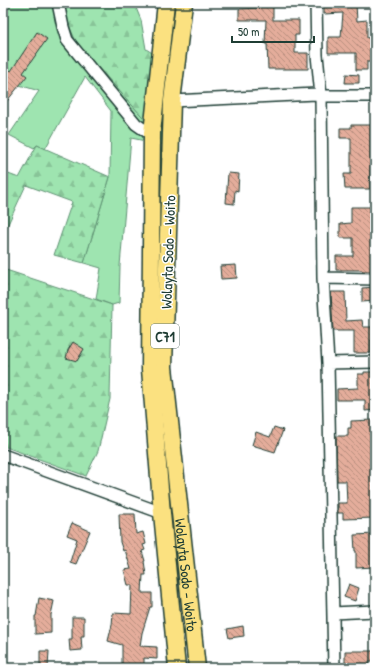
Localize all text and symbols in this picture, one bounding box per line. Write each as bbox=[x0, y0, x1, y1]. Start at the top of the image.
scale bar bbox=[232, 18, 314, 44]
text: 50 m bbox=[238, 23, 259, 40]
street label: Wolayta Sodo - Woito bbox=[156, 195, 180, 309]
road number: C71 bbox=[151, 324, 179, 348]
street label: Wolayta Sodo - Woito bbox=[170, 517, 203, 633]

